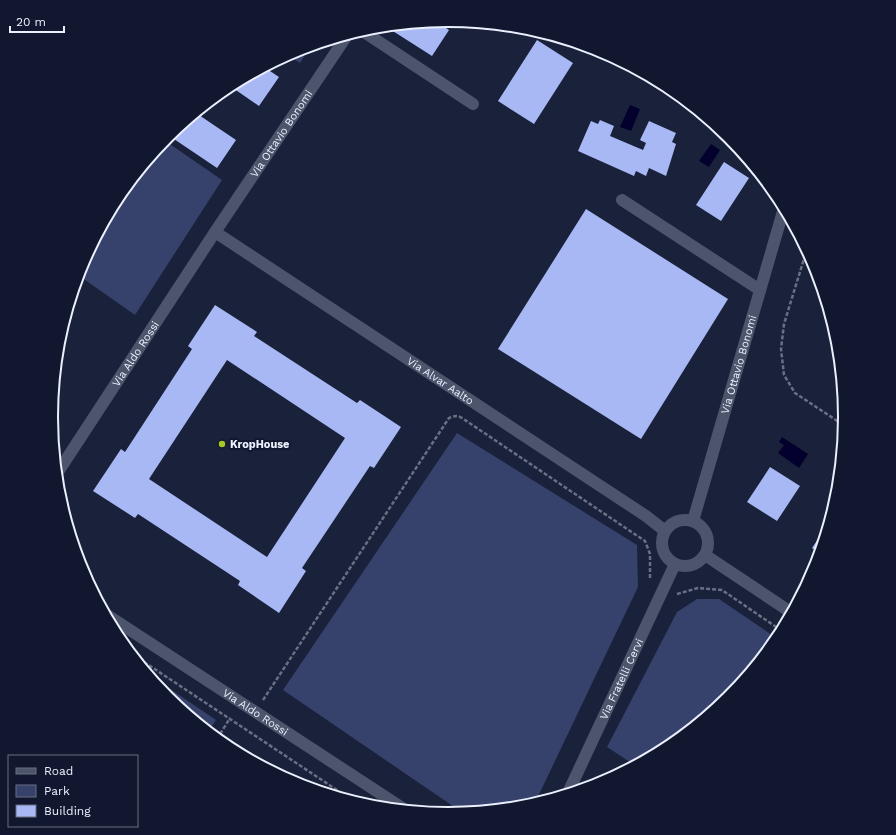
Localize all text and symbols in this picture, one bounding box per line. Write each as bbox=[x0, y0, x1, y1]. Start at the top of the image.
scale bar bbox=[10, 8, 64, 34]
text: 20 m bbox=[16, 15, 46, 29]
street label: Via Ottavio Bonomi bbox=[247, 87, 315, 180]
street label: Via Ottavio Bonomi bbox=[718, 313, 759, 415]
street label: Via Aldo Rossi bbox=[109, 318, 162, 389]
street label: Via Alvar Aalto bbox=[405, 354, 476, 407]
place label: KropHouse bbox=[230, 438, 289, 451]
marker: KropHouse bbox=[217, 439, 227, 449]
street label: Via Fratelli Cervi bbox=[597, 636, 646, 722]
street label: Via Aldo Rossi bbox=[220, 686, 291, 738]
legend bbox=[8, 755, 138, 827]
text: Road bbox=[44, 764, 73, 778]
text: Park bbox=[44, 784, 70, 798]
text: Building bbox=[44, 804, 91, 818]

